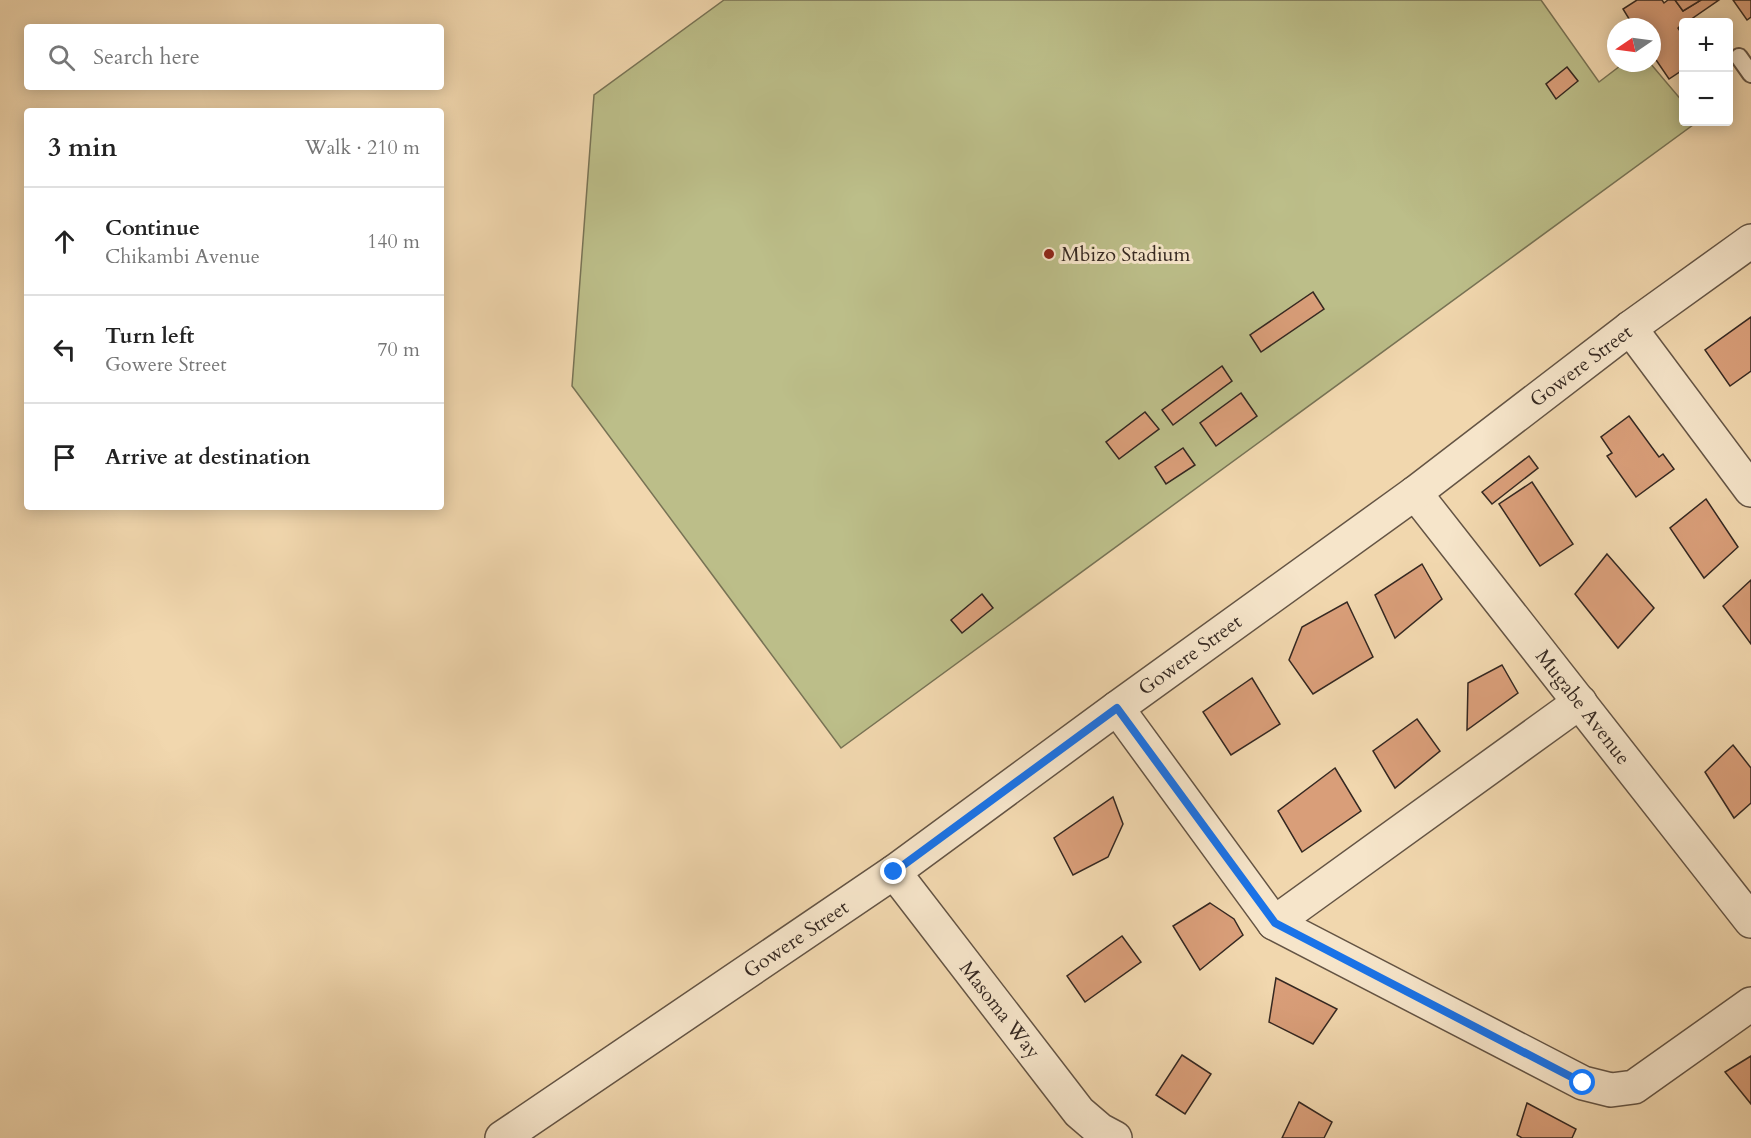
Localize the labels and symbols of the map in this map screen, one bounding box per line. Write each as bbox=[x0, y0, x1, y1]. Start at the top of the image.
north arrow bbox=[1607, 18, 1661, 72]
place label: Mbizo Stadium bbox=[1061, 241, 1191, 268]
marker: Mbizo Stadium bbox=[1042, 247, 1056, 261]
street label: Gowere Street bbox=[1524, 318, 1638, 413]
street label: Gowere Street bbox=[1133, 608, 1248, 702]
street label: Mugabe Avenue bbox=[1529, 644, 1637, 770]
route end bbox=[880, 858, 906, 884]
street label: Gowere Street bbox=[738, 893, 855, 984]
street label: Masoma Way bbox=[953, 956, 1047, 1065]
route start bbox=[1569, 1069, 1595, 1095]

